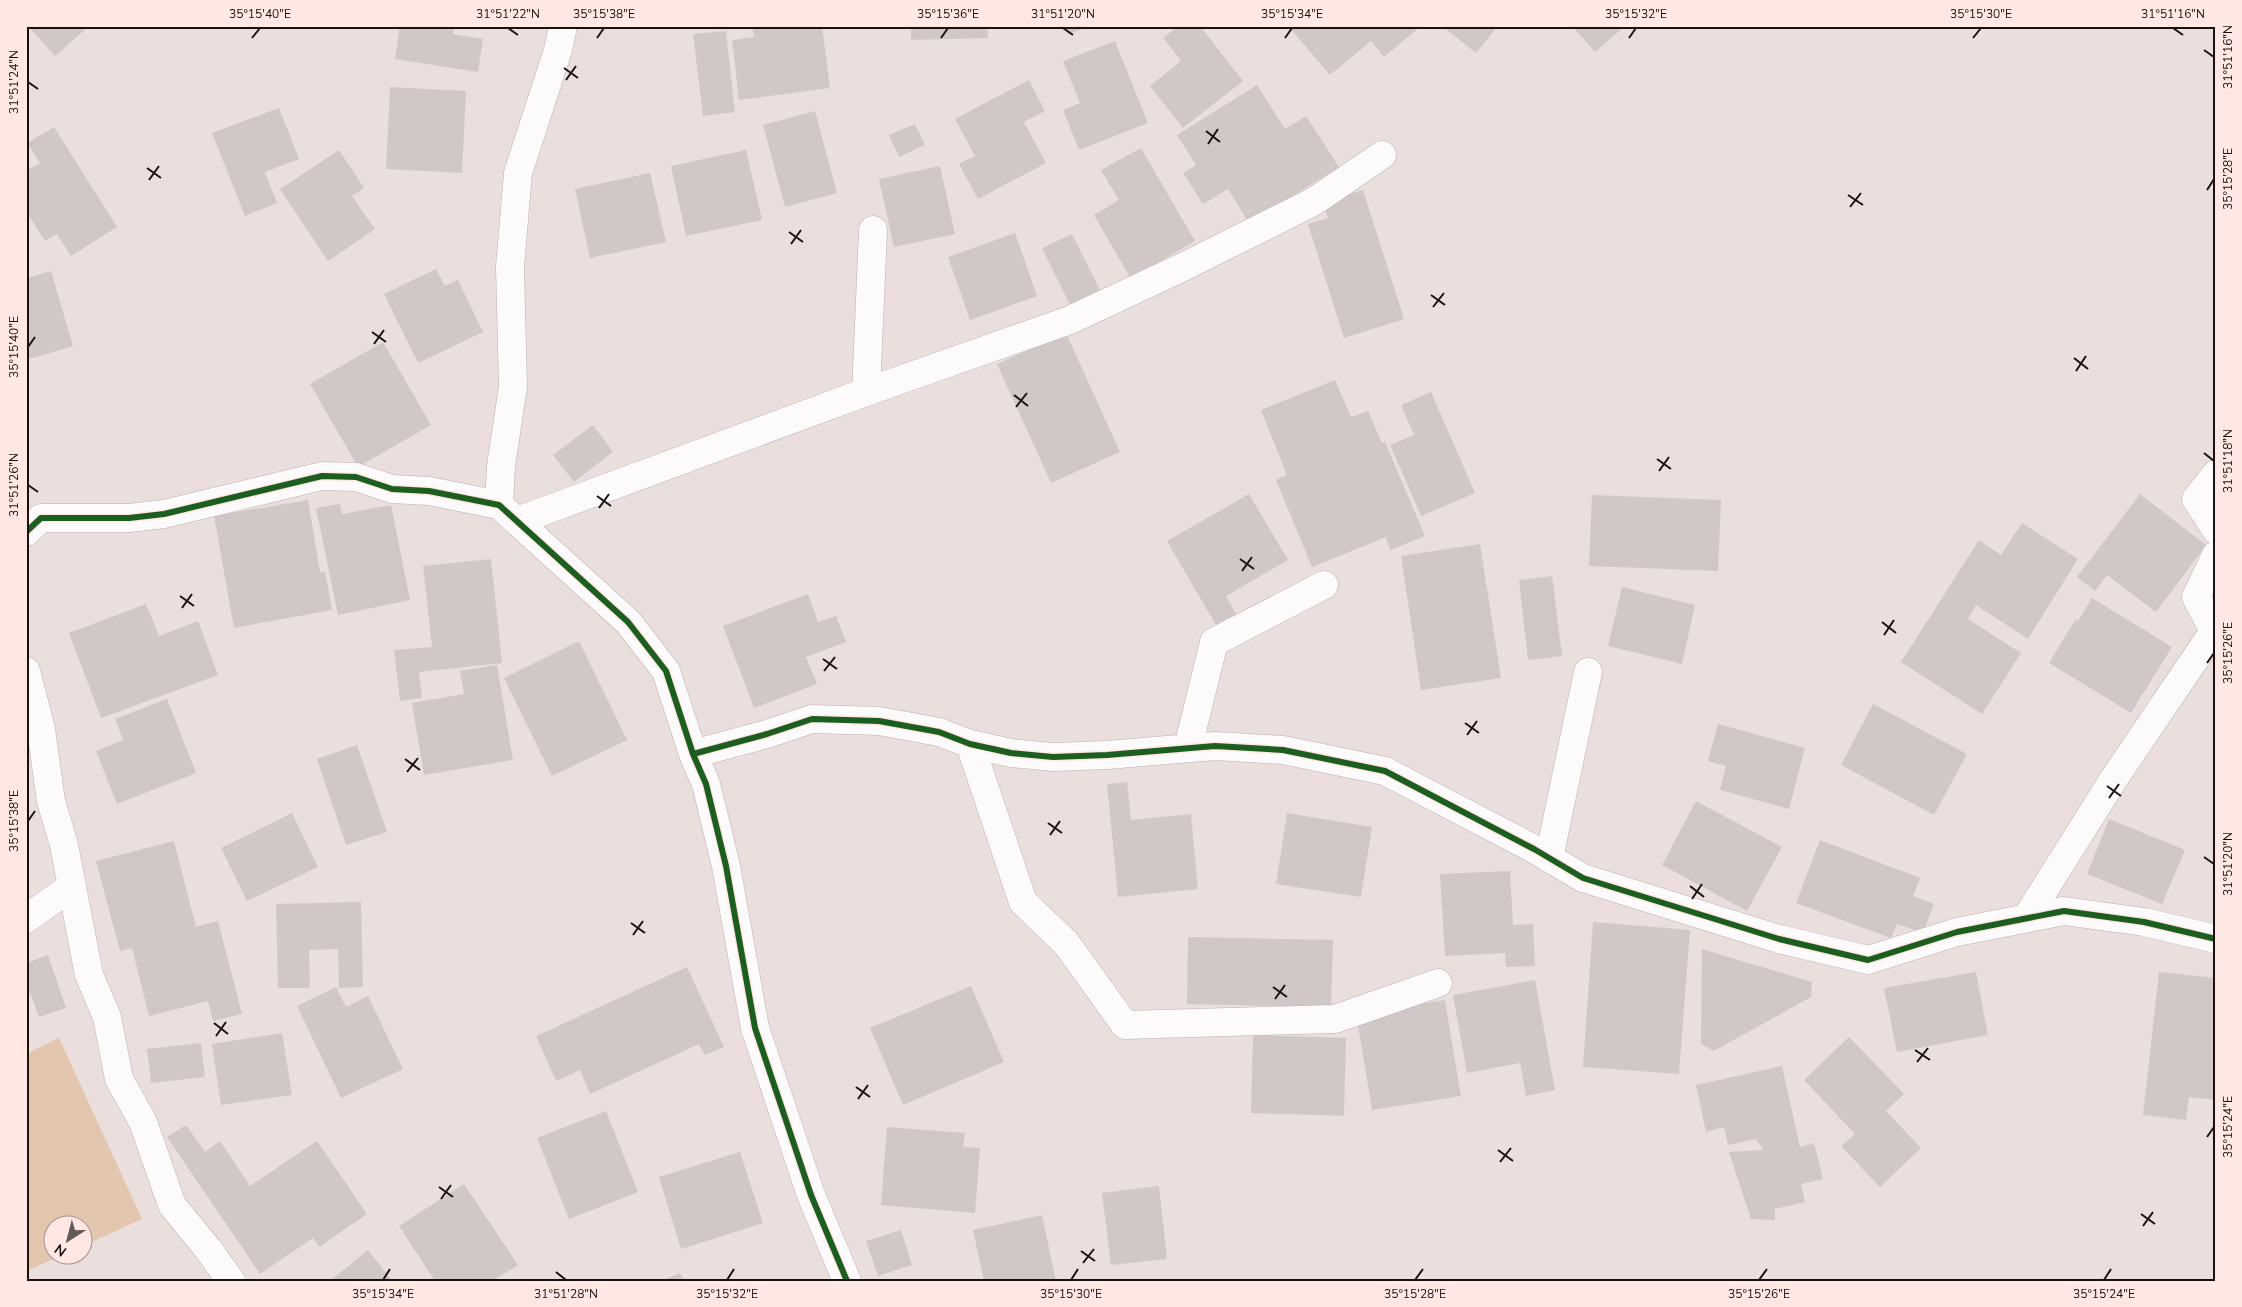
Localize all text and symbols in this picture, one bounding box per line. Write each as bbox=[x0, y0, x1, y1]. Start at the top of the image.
text: 35°15'40"E bbox=[229, 6, 291, 22]
text: 31°51'22"N bbox=[476, 6, 540, 22]
text: 35°15'38"E bbox=[573, 6, 635, 22]
text: 35°15'36"E bbox=[917, 6, 979, 22]
text: 31°51'20"N bbox=[1031, 6, 1095, 22]
text: 35°15'34"E bbox=[1261, 6, 1323, 22]
text: 35°15'32"E bbox=[1605, 6, 1667, 22]
text: 35°15'30"E bbox=[1950, 6, 2012, 22]
text: 31°51'16"N bbox=[2141, 6, 2205, 22]
text: 31°51'16"N bbox=[2220, 25, 2236, 89]
text: 31°51'24"N bbox=[6, 50, 22, 114]
text: 35°15'28"E bbox=[2220, 148, 2236, 210]
text: 35°15'40"E bbox=[6, 316, 22, 378]
text: 31°51'18"N bbox=[2220, 429, 2236, 493]
text: 31°51'26"N bbox=[6, 453, 22, 517]
text: 35°15'26"E bbox=[2220, 622, 2236, 684]
text: 35°15'38"E bbox=[6, 790, 22, 852]
text: 31°51'20"N bbox=[2220, 832, 2236, 896]
text: 35°15'24"E bbox=[2220, 1096, 2236, 1158]
north arrow bbox=[42, 1214, 92, 1264]
text: N bbox=[51, 1239, 70, 1261]
text: 35°15'34"E bbox=[352, 1286, 414, 1302]
text: 31°51'28"N bbox=[534, 1286, 598, 1302]
text: 35°15'32"E bbox=[696, 1286, 758, 1302]
text: 35°15'30"E bbox=[1040, 1286, 1102, 1302]
text: 35°15'28"E bbox=[1384, 1286, 1446, 1302]
text: 35°15'26"E bbox=[1728, 1286, 1790, 1302]
text: 35°15'24"E bbox=[2073, 1286, 2135, 1302]

